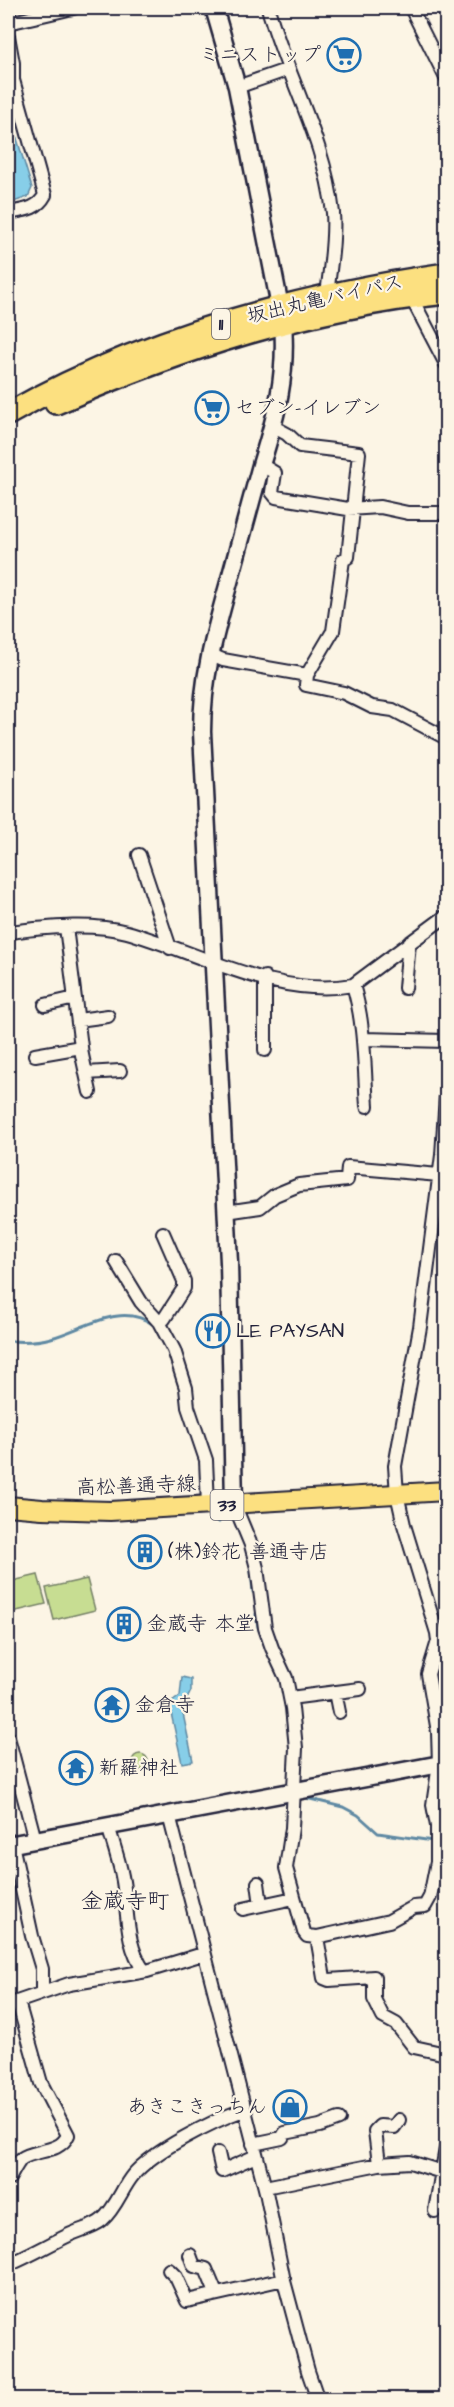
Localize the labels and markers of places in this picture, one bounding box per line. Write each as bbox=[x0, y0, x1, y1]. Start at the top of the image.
supermarket icon: ミニストップ bbox=[326, 37, 362, 73]
place label: ミニストップ bbox=[199, 41, 321, 69]
supermarket icon: セブン-イレブン bbox=[194, 390, 230, 426]
place label: セブン-イレブン bbox=[235, 394, 381, 422]
restaurant icon: LE PAYSAN bbox=[195, 1313, 231, 1349]
place label: LE PAYSAN bbox=[236, 1317, 344, 1345]
building icon: (株)鈴花 善通寺店 bbox=[127, 1534, 163, 1570]
place label: (株)鈴花 善通寺店 bbox=[168, 1538, 329, 1566]
building icon: 金蔵寺 本堂 bbox=[106, 1606, 142, 1642]
place label: 金蔵寺 本堂 bbox=[147, 1610, 255, 1638]
temple icon: 金倉寺 bbox=[94, 1687, 130, 1723]
place label: 金倉寺 bbox=[135, 1691, 195, 1719]
temple icon: 新羅神社 bbox=[58, 1750, 94, 1786]
place label: 新羅神社 bbox=[99, 1754, 179, 1782]
shop icon: あきこきっちん bbox=[272, 2089, 308, 2125]
place label: あきこきっちん bbox=[127, 2093, 267, 2121]

